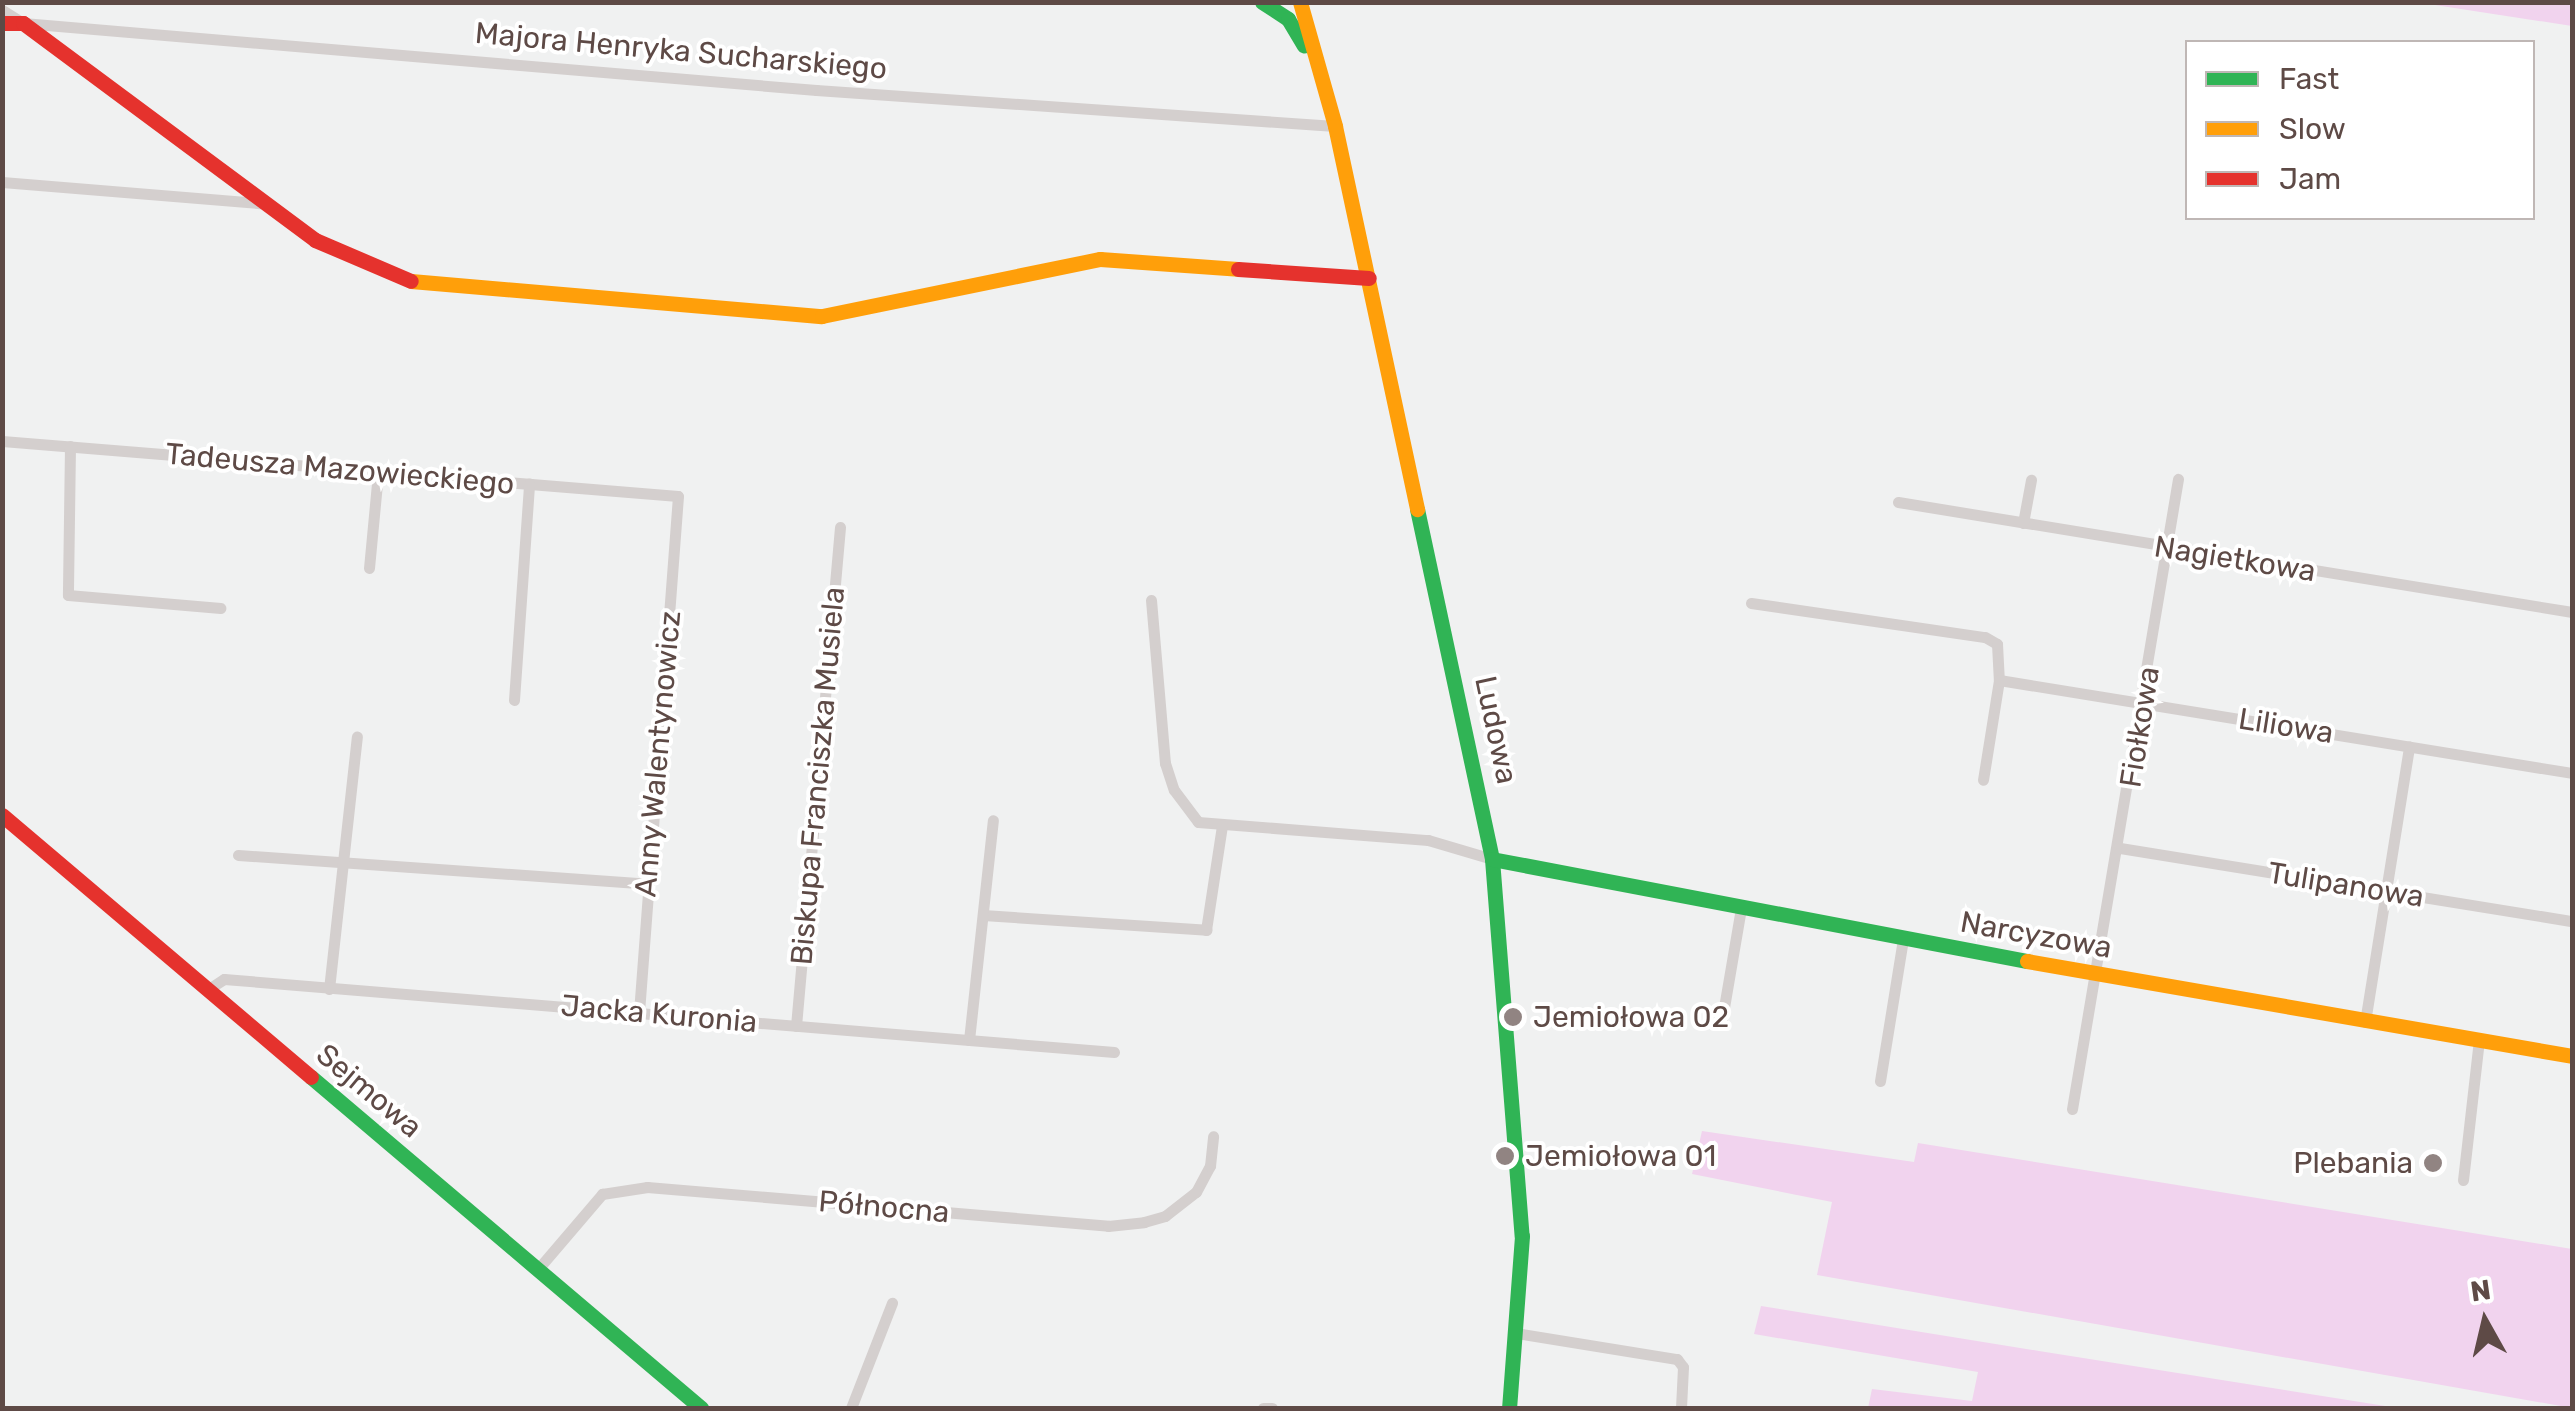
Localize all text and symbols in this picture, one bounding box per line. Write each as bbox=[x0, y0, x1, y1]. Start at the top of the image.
street label: Majora Henryka Sucharskiego bbox=[473, 15, 889, 87]
legend bbox=[2185, 40, 2535, 220]
text: Fast bbox=[2279, 61, 2339, 97]
text: Slow bbox=[2279, 111, 2346, 147]
text: Jam bbox=[2279, 161, 2341, 197]
street label: Tadeusza Mazowieckiego bbox=[164, 436, 516, 502]
street label: Nagietkowa bbox=[2152, 528, 2318, 590]
street label: Biskupa Franciszka Musiela bbox=[784, 585, 852, 967]
street label: Anny Walentynowicz bbox=[628, 609, 688, 899]
street label: Fiołkowa bbox=[2113, 664, 2167, 790]
street label: Ludowa bbox=[1467, 673, 1525, 787]
street label: Liliowa bbox=[2236, 701, 2336, 751]
street label: Tulipanowa bbox=[2266, 855, 2426, 915]
street label: Narcyzowa bbox=[1957, 904, 2115, 966]
street label: Jacka Kuronia bbox=[559, 987, 759, 1041]
place label: Jemiołowa 02 bbox=[1533, 999, 1729, 1035]
marker: Jemiołowa 02 bbox=[1502, 1006, 1524, 1028]
street label: Sejmowa bbox=[309, 1036, 429, 1146]
place label: Jemiołowa 01 bbox=[1525, 1138, 1716, 1174]
marker: Jemiołowa 01 bbox=[1494, 1145, 1516, 1167]
place label: Plebania bbox=[2293, 1145, 2413, 1181]
marker: Plebania bbox=[2422, 1152, 2444, 1174]
street label: Północna bbox=[817, 1183, 951, 1231]
north arrow bbox=[2435, 1271, 2535, 1371]
text: N bbox=[2468, 1273, 2493, 1309]

